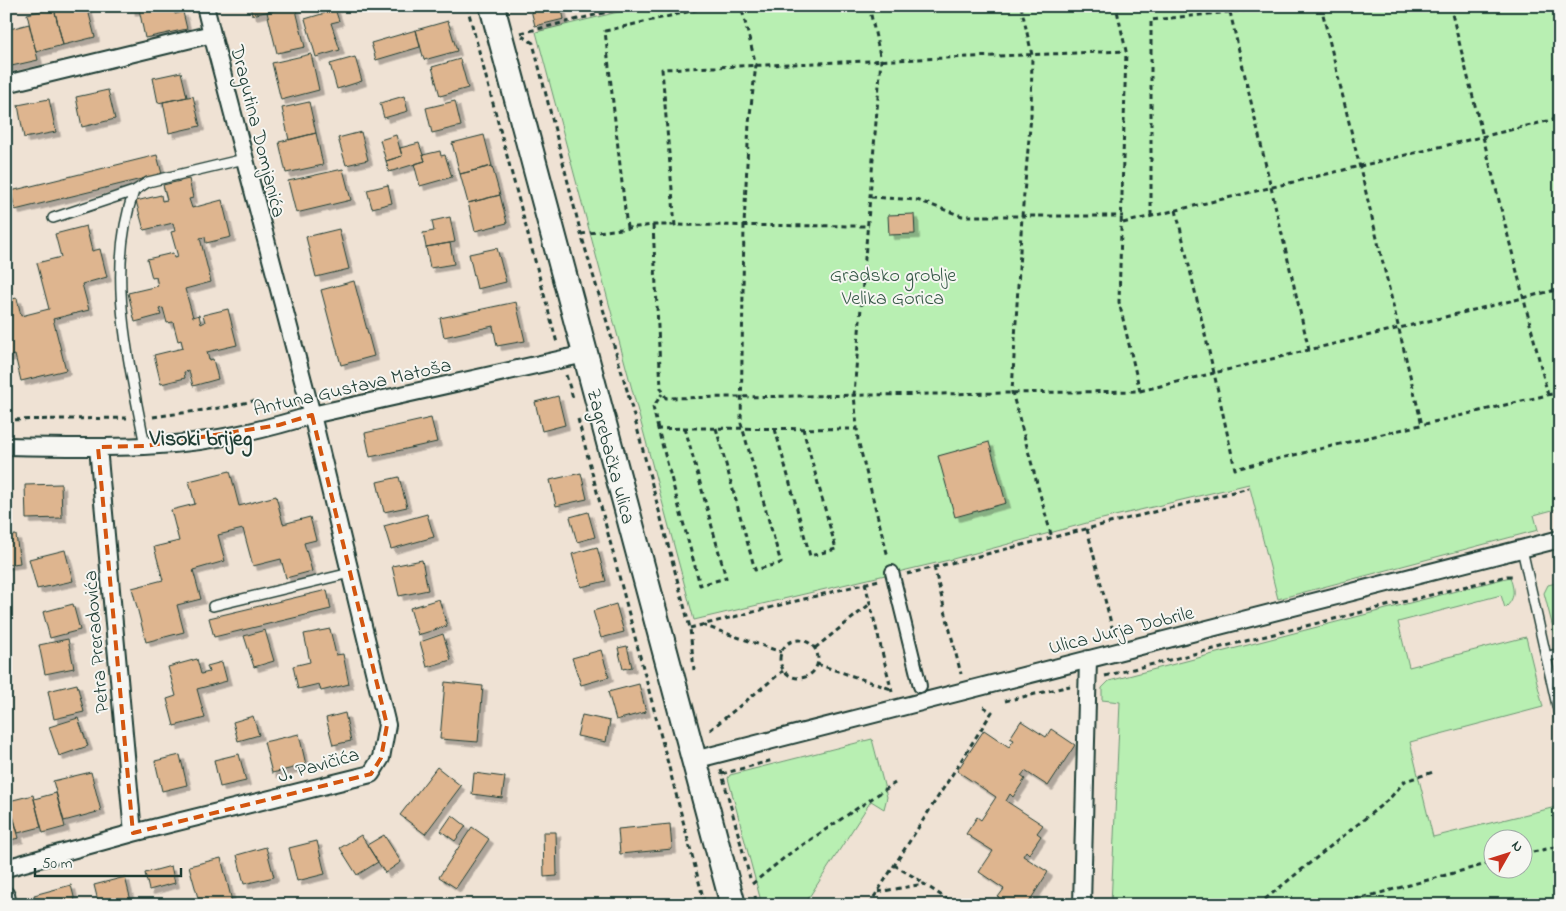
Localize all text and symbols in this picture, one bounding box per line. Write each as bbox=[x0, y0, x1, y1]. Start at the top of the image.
street label: Dragutina Domjanića bbox=[220, 41, 292, 221]
park label: Gradsko groblje Velika Gorica bbox=[830, 262, 956, 314]
street label: Antuna Gustava Matoša bbox=[251, 352, 454, 425]
street label: Zagrebačka ulica bbox=[577, 386, 642, 528]
district label: Visoki brijeg bbox=[148, 424, 253, 457]
street label: Petra Preradovića bbox=[77, 569, 118, 714]
street label: Ulica Jurja Dobrile bbox=[1046, 599, 1197, 663]
street label: J. Pavičića bbox=[275, 741, 363, 792]
north arrow bbox=[1484, 828, 1534, 878]
text: N bbox=[1506, 836, 1528, 857]
scale bar bbox=[35, 846, 181, 878]
text: 50 m bbox=[42, 853, 73, 875]

